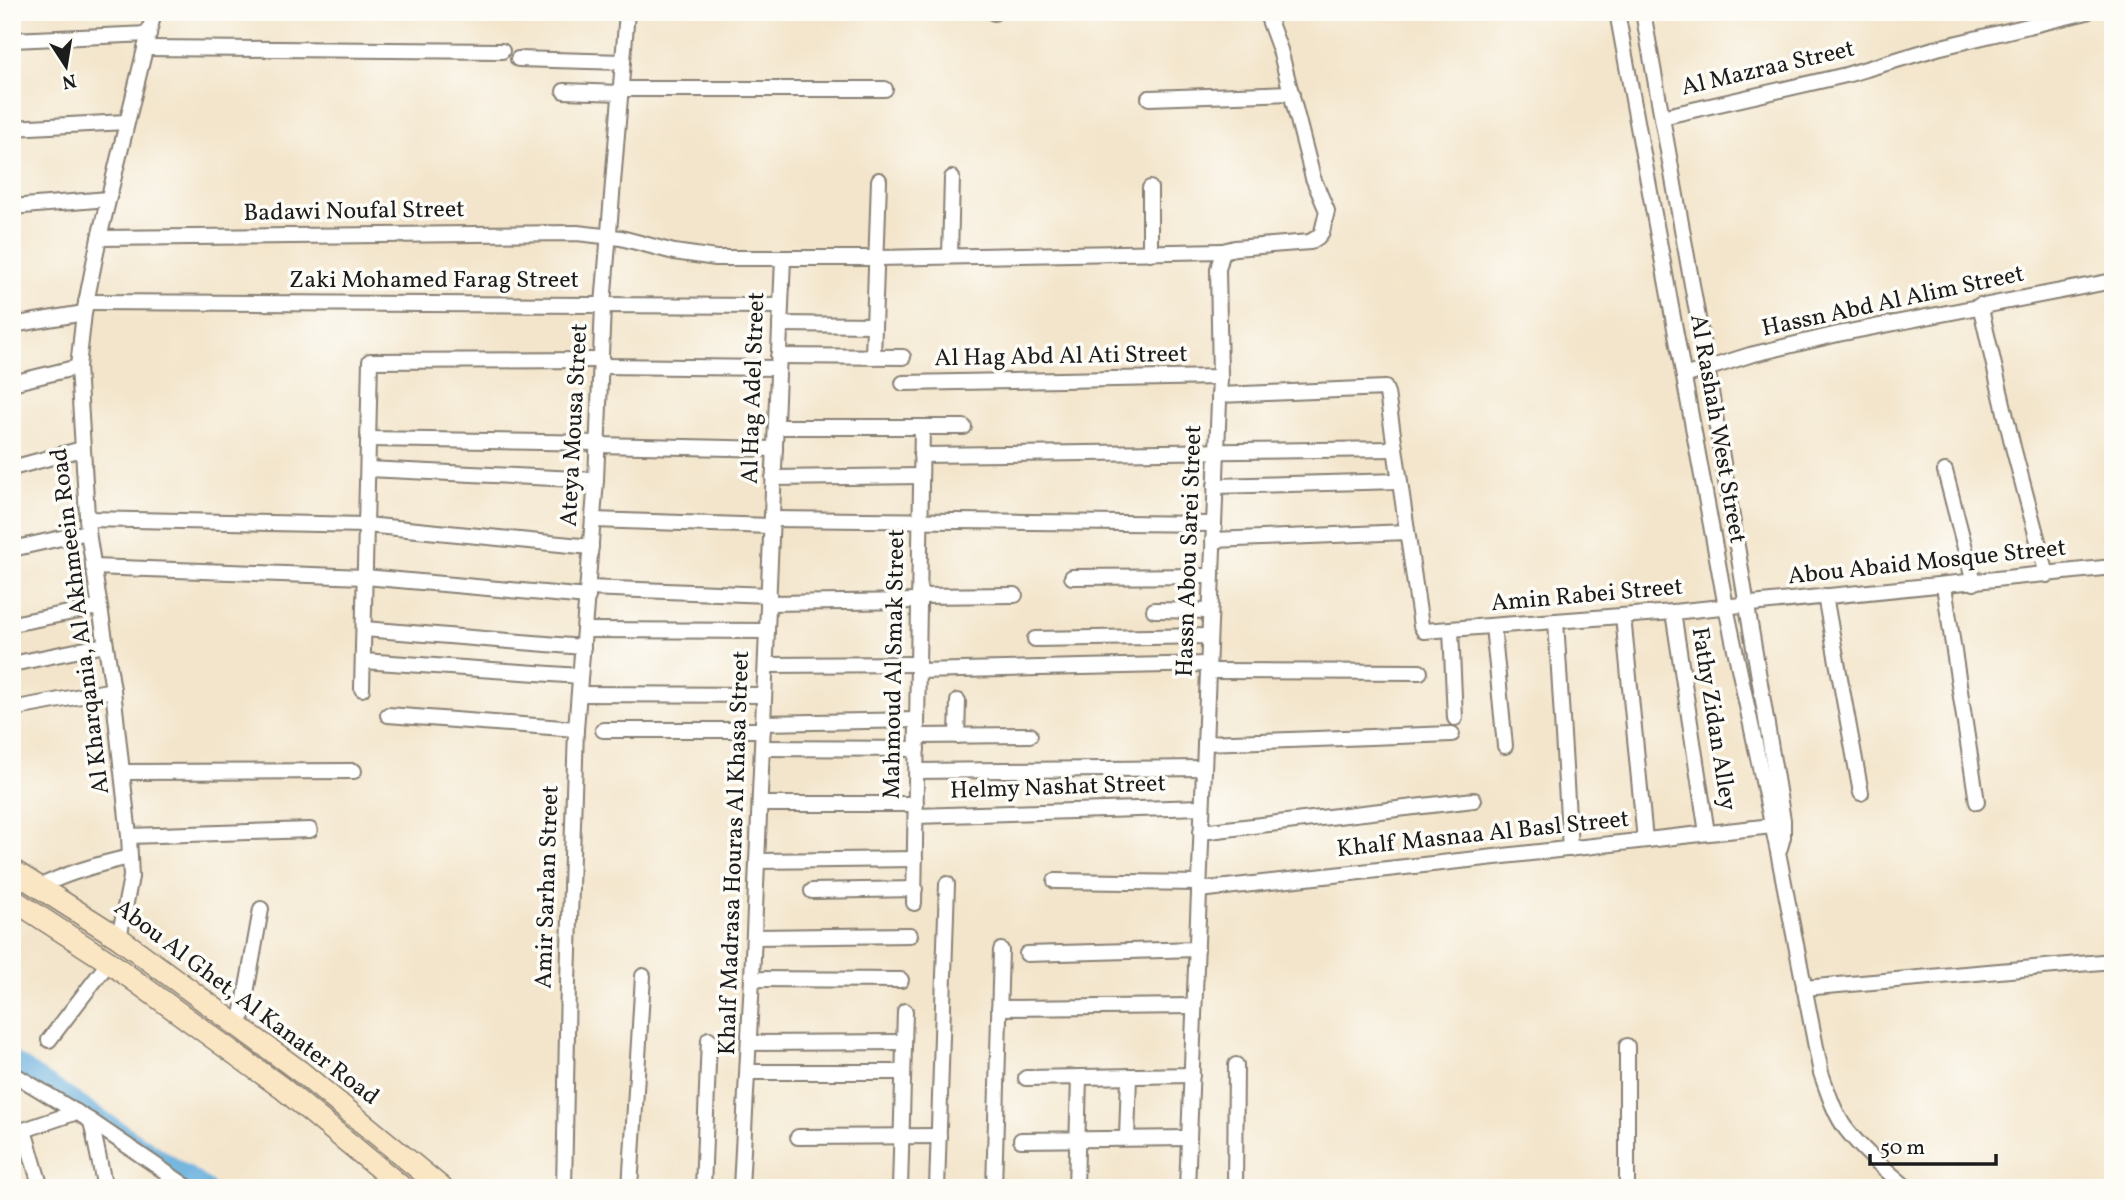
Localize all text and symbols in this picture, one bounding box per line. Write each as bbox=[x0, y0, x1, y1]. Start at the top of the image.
north arrow bbox=[32, 32, 102, 102]
street label: Al Mazraa Street bbox=[1678, 33, 1858, 105]
text: N bbox=[59, 67, 79, 95]
street label: Badawi Noufal Street bbox=[243, 193, 465, 231]
street label: Hassn Abd Al Alim Street bbox=[1759, 258, 2027, 346]
street label: Zaki Mohamed Farag Street bbox=[289, 264, 579, 298]
street label: Al Hag Adel Street bbox=[734, 291, 774, 485]
street label: Al Rashah West Street bbox=[1680, 312, 1754, 546]
street label: Ateya Mousa Street bbox=[553, 322, 597, 528]
street label: Al Hag Abd Al Ati Street bbox=[934, 338, 1188, 376]
street label: Hassn Abou Sarei Street bbox=[1169, 424, 1211, 678]
street label: Al Kharqania, Al Akhmeein Road bbox=[43, 446, 119, 796]
street label: Mahmoud Al Smak Street bbox=[876, 528, 914, 800]
street label: Abou Abaid Mosque Street bbox=[1786, 531, 2068, 595]
street label: Amin Rabei Street bbox=[1490, 571, 1684, 621]
street label: Fathy Zidan Alley bbox=[1682, 625, 1744, 813]
street label: Khalf Madrasa Houras Al Khasa Street bbox=[711, 650, 759, 1056]
street label: Helmy Nashat Street bbox=[949, 767, 1167, 809]
street label: Amir Sarhan Street bbox=[527, 785, 569, 989]
street label: Khalf Masnaa Al Basl Street bbox=[1335, 803, 1631, 867]
street label: Abou Al Ghet, Al Kanater Road bbox=[106, 892, 386, 1114]
scale bar bbox=[1870, 1123, 1996, 1167]
text: 50 m bbox=[1880, 1134, 1925, 1163]

